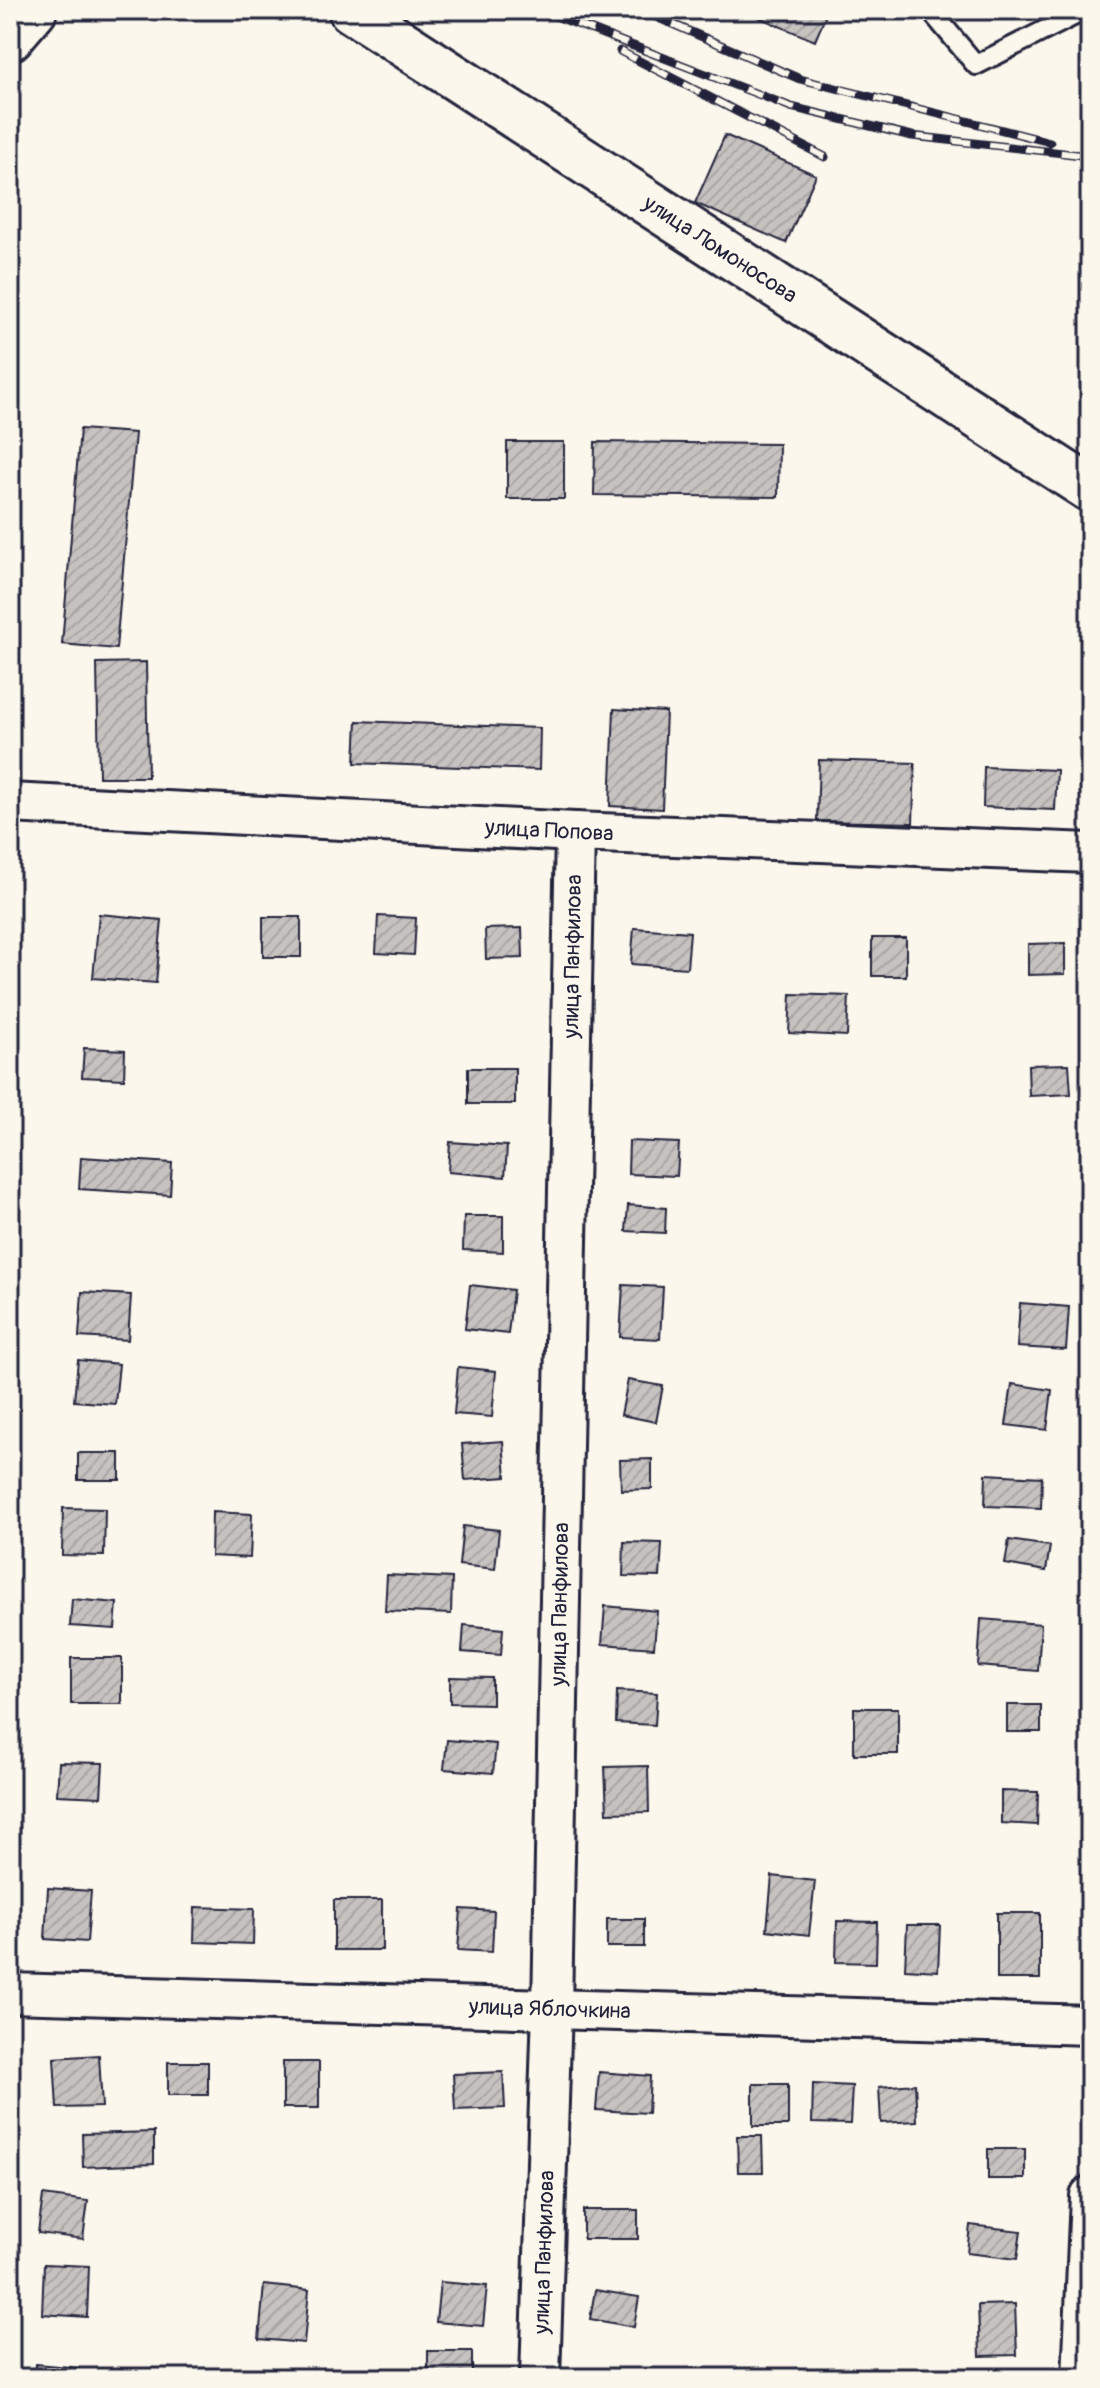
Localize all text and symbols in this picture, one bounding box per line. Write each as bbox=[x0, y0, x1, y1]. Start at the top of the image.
street label: улица Ломоносова bbox=[637, 189, 802, 309]
street label: улица Попова bbox=[483, 813, 614, 848]
street label: улица Панфилова bbox=[557, 874, 588, 1040]
street label: улица Панфилова bbox=[544, 1522, 575, 1687]
street label: улица Яблочкина bbox=[467, 1993, 631, 2025]
street label: улица Панфилова bbox=[527, 2170, 561, 2335]

